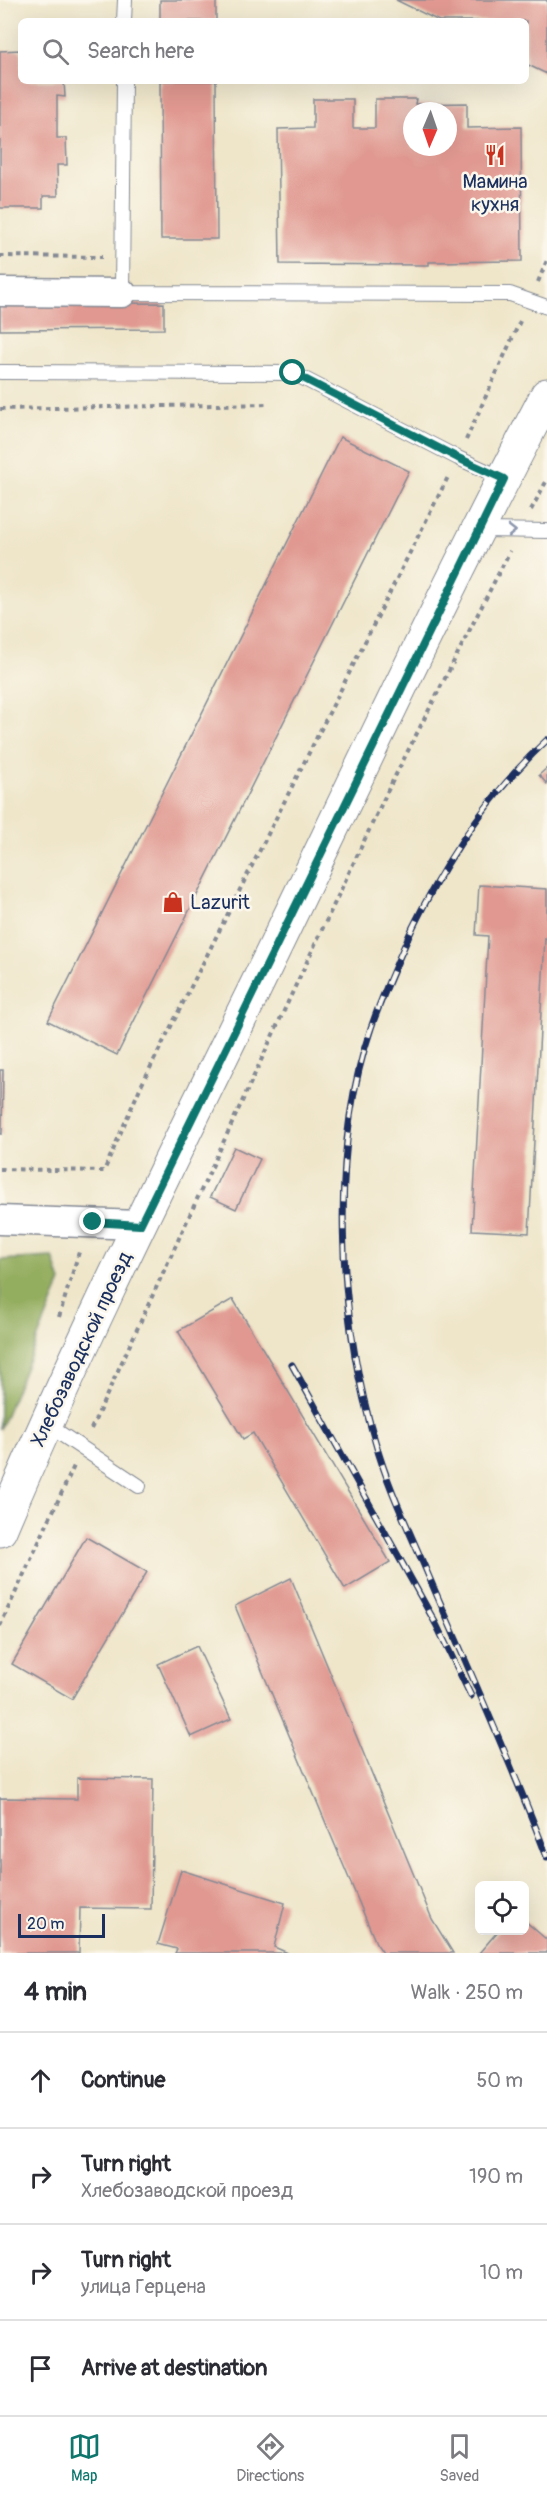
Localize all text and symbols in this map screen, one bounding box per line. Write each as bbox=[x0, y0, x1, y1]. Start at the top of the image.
search box bbox=[18, 18, 529, 84]
icon: search bbox=[39, 35, 72, 68]
text: Search here bbox=[87, 37, 194, 65]
north arrow bbox=[403, 102, 457, 156]
restaurant icon: Мамина кухня bbox=[483, 143, 507, 167]
place label: Мамина кухня bbox=[462, 169, 528, 217]
route start bbox=[279, 359, 305, 385]
one-way arrow bbox=[507, 524, 516, 537]
shop icon: Lazurit bbox=[161, 890, 185, 914]
place label: Lazurit bbox=[190, 890, 251, 915]
route end bbox=[79, 1208, 105, 1234]
street label: Хлебозаводской проезд bbox=[25, 1248, 138, 1451]
map controls bbox=[475, 1881, 529, 1935]
button: locate bbox=[475, 1881, 529, 1935]
scale bar bbox=[18, 1911, 105, 1938]
text: 20 m bbox=[27, 1914, 65, 1934]
text: 4 min bbox=[24, 1976, 87, 2008]
text: Walk · 250 m bbox=[411, 1980, 523, 2005]
icon: ahead bbox=[24, 2064, 57, 2097]
text: Continue bbox=[81, 2066, 165, 2094]
text: 50 m bbox=[476, 2068, 523, 2093]
text: Turn right bbox=[81, 2150, 171, 2178]
icon: right bbox=[24, 2160, 57, 2193]
text: 190 m bbox=[469, 2164, 523, 2189]
text: Хлебозаводской проезд bbox=[81, 2178, 293, 2203]
text: Turn right bbox=[81, 2246, 171, 2274]
icon: right bbox=[24, 2256, 57, 2289]
text: 10 m bbox=[479, 2260, 523, 2285]
text: улица Герцена bbox=[81, 2274, 206, 2299]
icon: arrive bbox=[24, 2352, 57, 2385]
text: Arrive at destination bbox=[81, 2354, 267, 2382]
tab: Map bbox=[68, 2430, 101, 2486]
tab: Directions bbox=[236, 2430, 304, 2486]
tab: Saved bbox=[440, 2430, 479, 2486]

